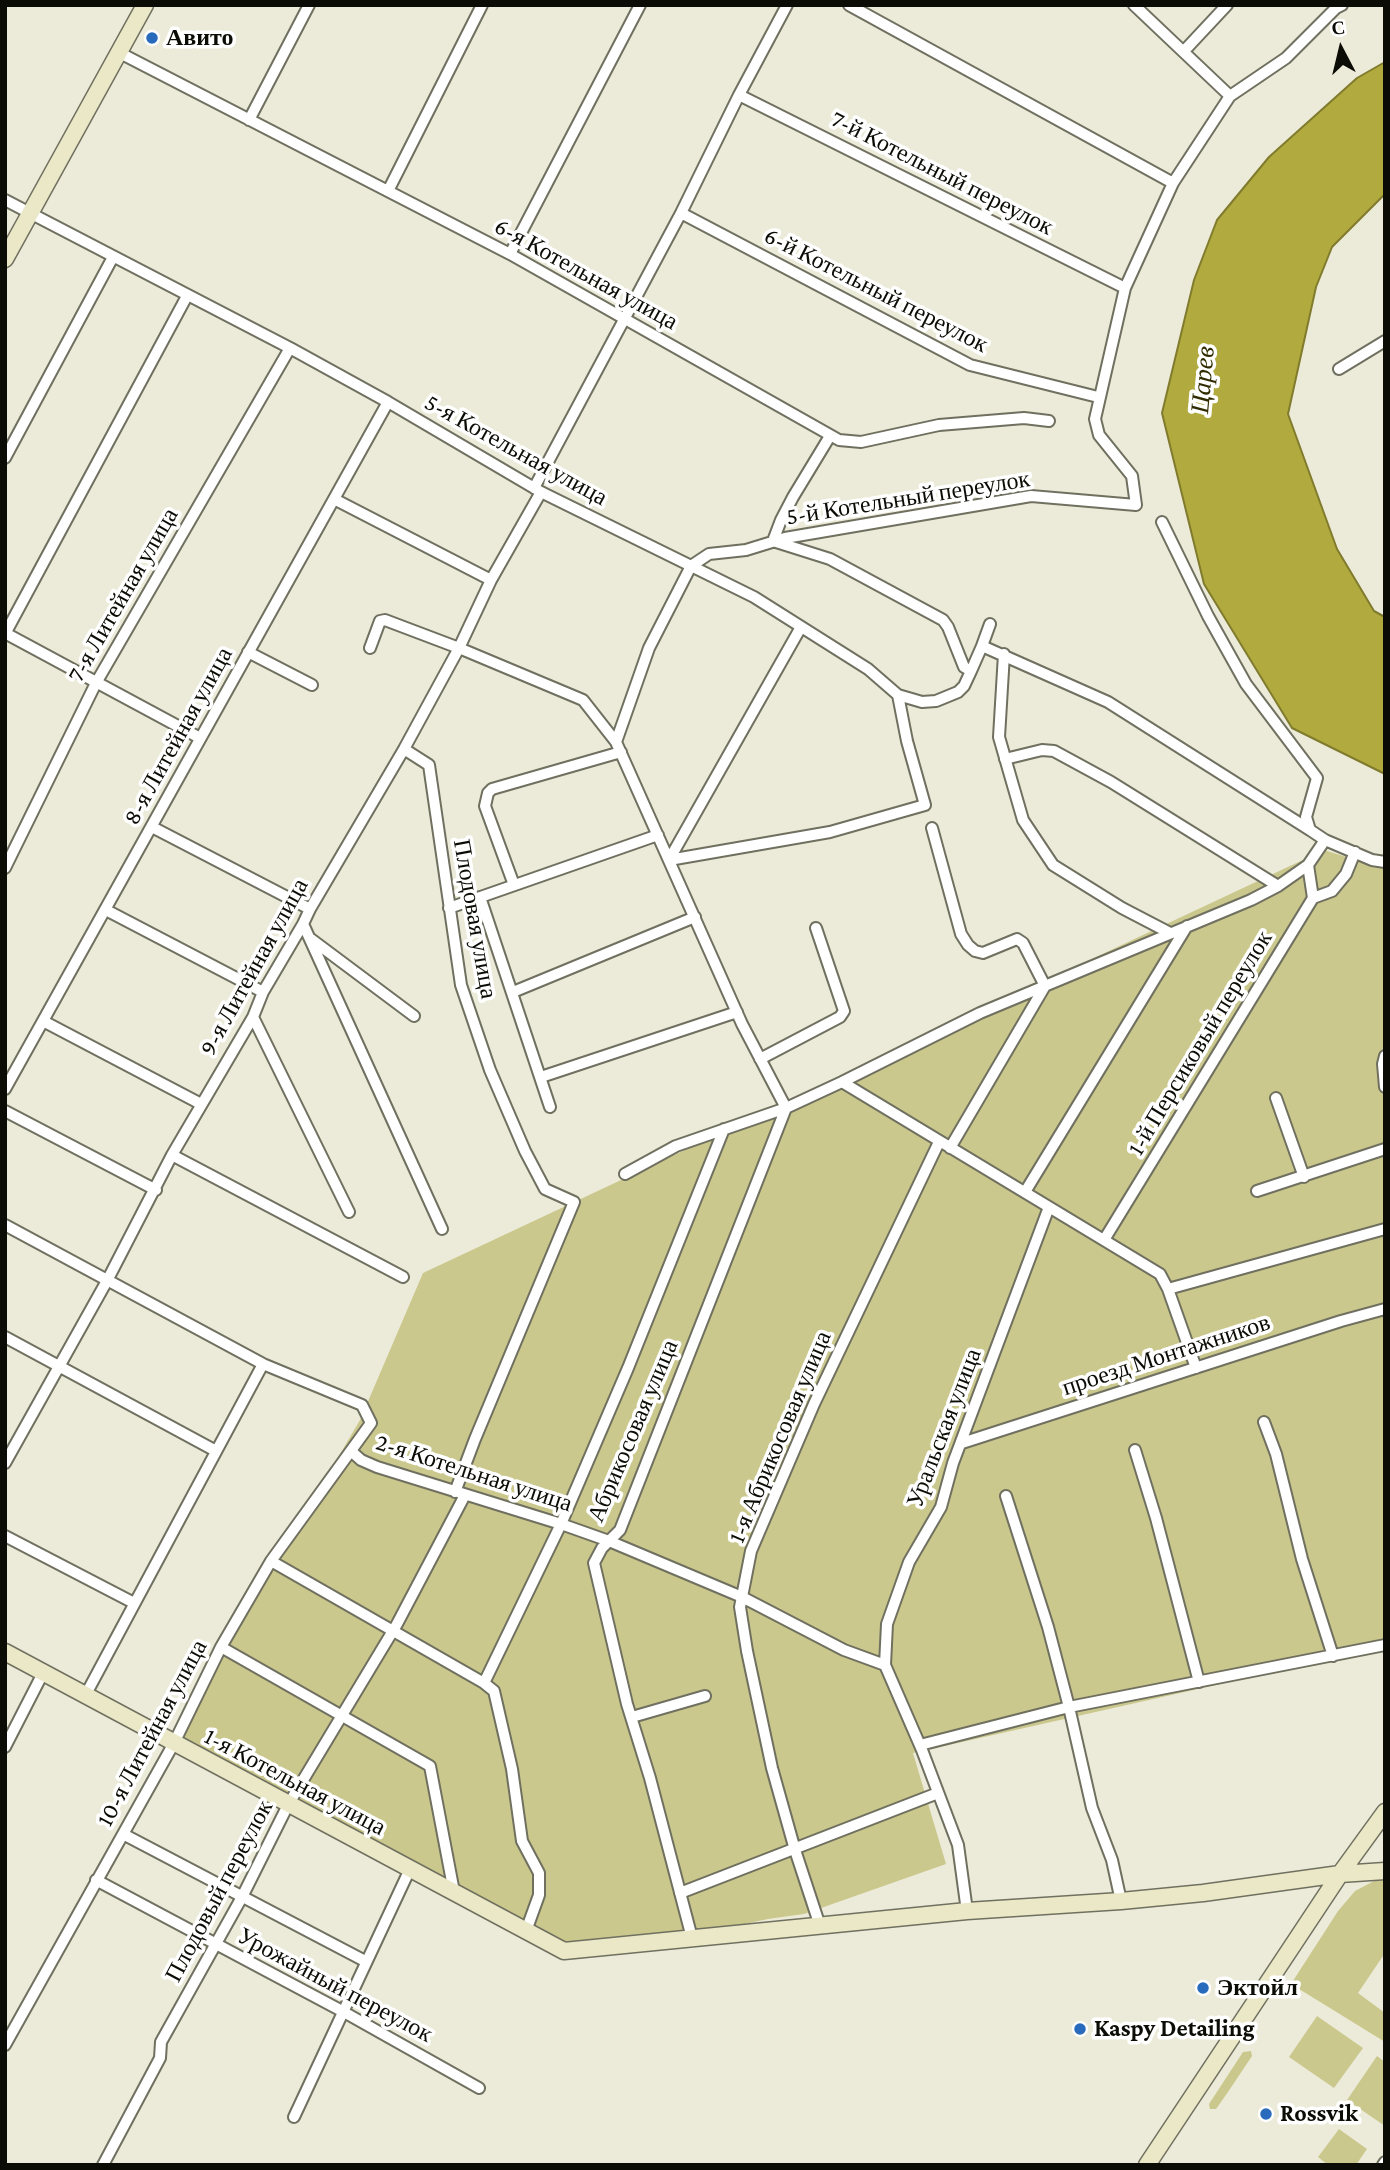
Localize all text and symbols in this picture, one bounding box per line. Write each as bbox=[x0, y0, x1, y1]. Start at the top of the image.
north arrow bbox=[1306, 14, 1376, 84]
text: С bbox=[1330, 16, 1346, 39]
place label: Авито bbox=[166, 24, 234, 52]
marker: Авито bbox=[144, 30, 160, 46]
street label: 7-й Котельный переулок bbox=[826, 104, 1058, 242]
street label: 6-я Котельная улица bbox=[489, 212, 683, 336]
street label: 6-й Котельный переулок bbox=[759, 221, 993, 359]
water label: Царев bbox=[1185, 345, 1221, 415]
street label: 5-я Котельная улица bbox=[420, 388, 612, 512]
street label: 5-й Котельный переулок bbox=[784, 465, 1032, 531]
street label: 7-я Литейная улица bbox=[61, 503, 185, 687]
street label: 8-я Литейная улица bbox=[117, 642, 239, 830]
street label: Плодовая улица bbox=[447, 837, 503, 1001]
street label: 9-я Литейная улица bbox=[193, 873, 315, 1061]
street label: 1-й Персиковый переулок bbox=[1121, 925, 1279, 1161]
street label: проезд Монтажников bbox=[1058, 1308, 1274, 1402]
street label: 1-я Абрикосовая улица bbox=[722, 1327, 838, 1547]
street label: Абрикосовая улица bbox=[582, 1335, 684, 1527]
street label: Уральская улица bbox=[900, 1344, 988, 1512]
street label: 2-я Котельная улица bbox=[372, 1428, 576, 1518]
street label: 10-я Литейная улица bbox=[91, 1635, 213, 1831]
street label: 1-я Котельная улица bbox=[199, 1722, 391, 1842]
street label: Плодовый переулок bbox=[159, 1795, 279, 1987]
street label: Урожайный переулок bbox=[233, 1921, 437, 2049]
place label: Эктойл bbox=[1217, 1974, 1298, 2002]
marker: Эктойл bbox=[1195, 1980, 1211, 1996]
place label: Kaspy Detailing bbox=[1094, 2015, 1255, 2043]
marker: Kaspy Detailing bbox=[1072, 2021, 1088, 2037]
place label: Rossvik bbox=[1280, 2100, 1358, 2128]
marker: Rossvik bbox=[1258, 2106, 1274, 2122]

